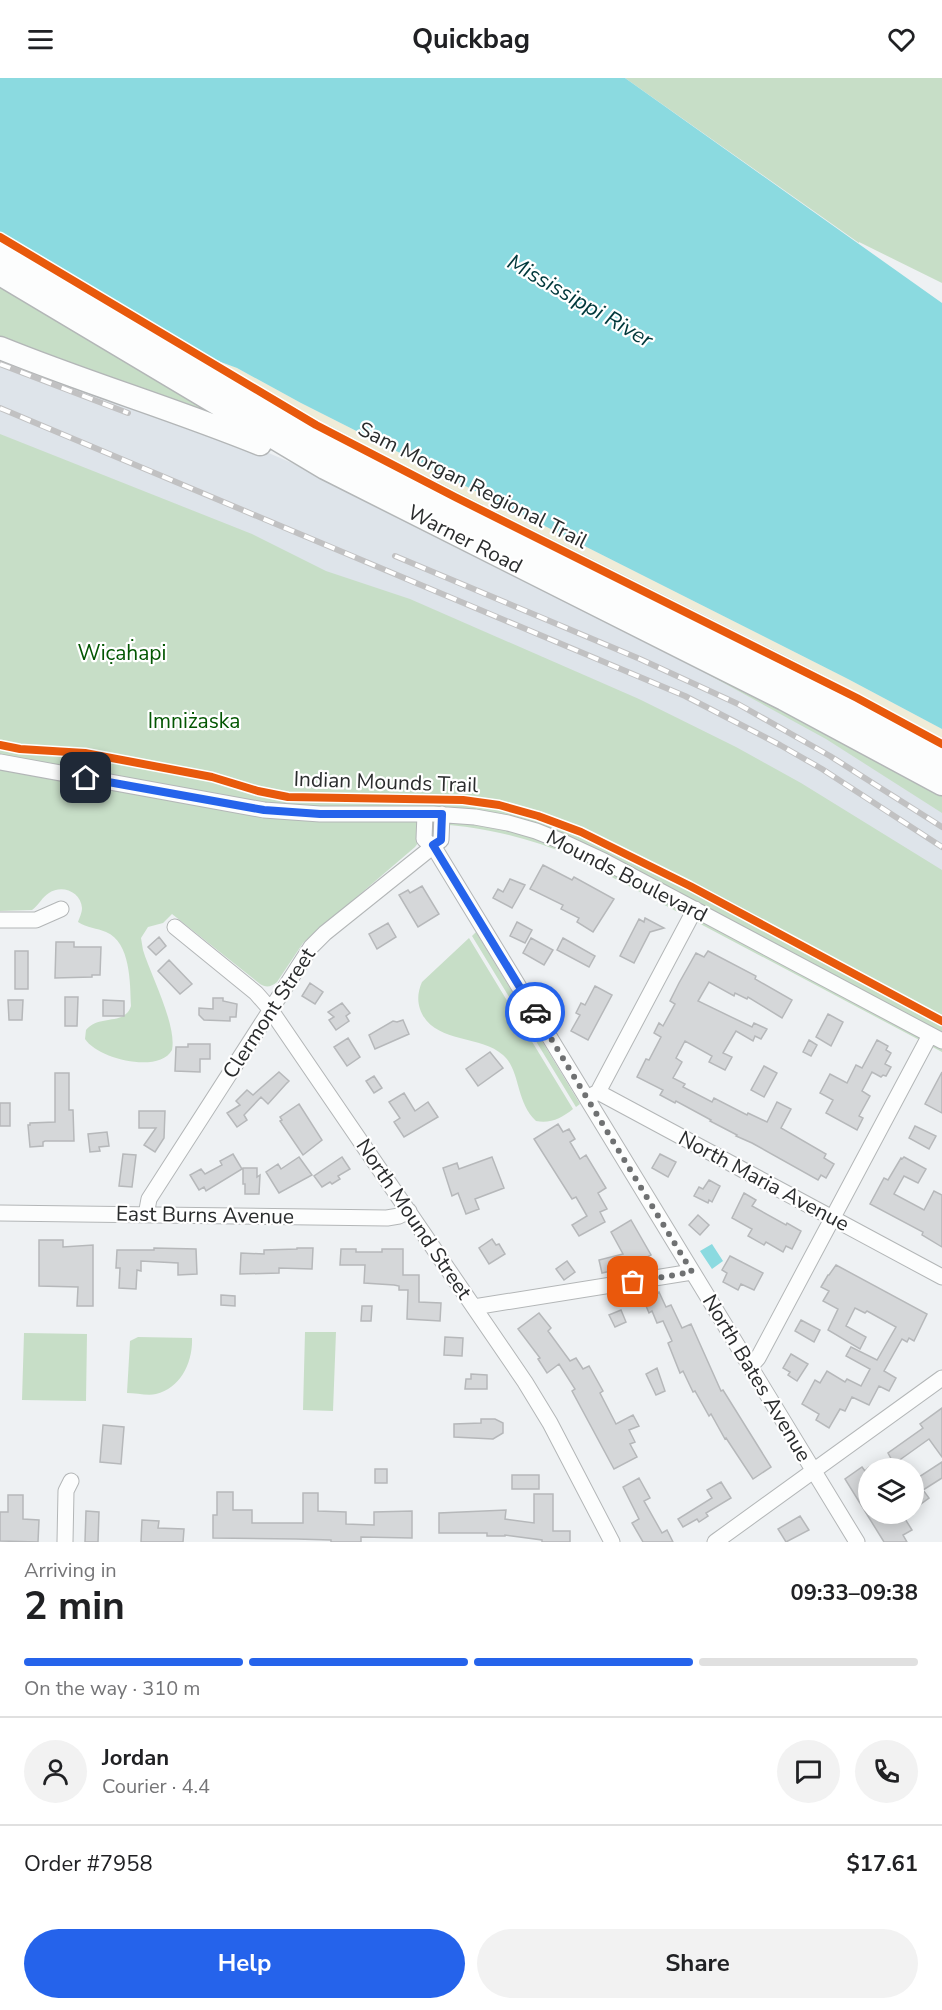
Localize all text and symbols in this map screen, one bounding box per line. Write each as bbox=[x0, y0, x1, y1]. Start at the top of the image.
text: Quickbag bbox=[412, 21, 530, 58]
icon: menu bbox=[24, 23, 57, 56]
icon: heart bbox=[885, 23, 918, 56]
water label: Mississippi River bbox=[502, 247, 659, 355]
street label: Sam Morgan Regional Trail bbox=[353, 415, 593, 556]
street label: Warner Road bbox=[403, 498, 527, 580]
park label: Wic̣aḣapi bbox=[78, 639, 166, 667]
park label: Imniżaska bbox=[148, 707, 240, 735]
pin bbox=[60, 752, 111, 803]
icon: home bbox=[69, 761, 102, 794]
street label: Indian Mounds Trail bbox=[293, 765, 480, 799]
street label: Mounds Boulevard bbox=[542, 823, 712, 929]
street label: Clermont Street bbox=[216, 942, 322, 1084]
courier bbox=[505, 982, 565, 1042]
icon: car bbox=[519, 996, 552, 1029]
street label: North Maria Avenue bbox=[674, 1124, 854, 1238]
street label: North Mound Street bbox=[350, 1133, 479, 1305]
street label: East Burns Avenue bbox=[116, 1199, 294, 1231]
pin bbox=[607, 1256, 658, 1307]
icon: bag bbox=[616, 1265, 649, 1298]
street label: North Bates Avenue bbox=[696, 1289, 818, 1467]
map controls bbox=[858, 1458, 924, 1524]
button: layers bbox=[858, 1458, 924, 1524]
text: Arriving in bbox=[24, 1557, 117, 1584]
text: 09:33–09:38 bbox=[790, 1578, 918, 1608]
text: 2 min bbox=[24, 1580, 125, 1633]
text: On the way · 310 m bbox=[24, 1675, 200, 1702]
button: person bbox=[24, 1740, 87, 1803]
button: chat bbox=[777, 1740, 840, 1803]
button: phone bbox=[855, 1740, 918, 1803]
text: Jordan bbox=[102, 1743, 169, 1773]
text: Courier · 4.4 bbox=[102, 1773, 210, 1800]
text: Order #7958 bbox=[24, 1849, 153, 1879]
text: $17.61 bbox=[847, 1849, 918, 1879]
button: Help bbox=[24, 1929, 465, 1998]
button: Share bbox=[477, 1929, 918, 1998]

